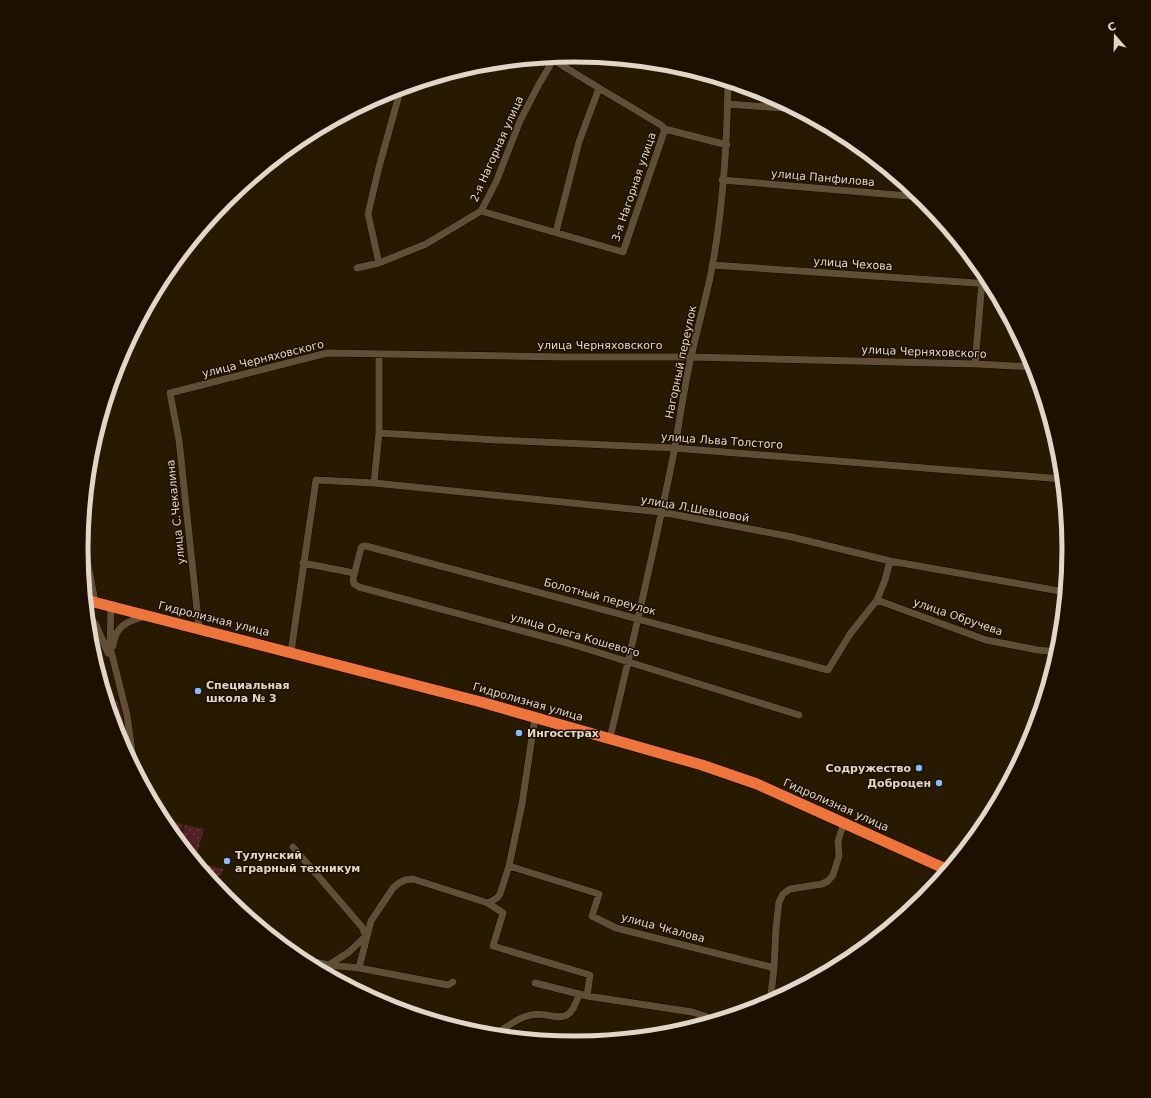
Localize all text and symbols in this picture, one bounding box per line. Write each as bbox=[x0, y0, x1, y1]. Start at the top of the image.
north arrow bbox=[1095, 16, 1135, 56]
text: С bbox=[1106, 20, 1118, 35]
street label: 2-я Нагорная улица bbox=[468, 94, 526, 204]
street label: 3-я Нагорная улица bbox=[609, 131, 659, 243]
street label: улица Панфилова bbox=[771, 167, 875, 189]
street label: улица Чехова bbox=[813, 255, 893, 273]
street label: Нагорный переулок bbox=[663, 304, 699, 420]
street label: улица Черняховского bbox=[201, 337, 326, 380]
street label: улица Черняховского bbox=[537, 339, 663, 352]
street label: улица Черняховского bbox=[861, 343, 987, 361]
street label: улица Льва Толстого bbox=[661, 430, 784, 452]
street label: улица С.Чекалина bbox=[164, 459, 188, 565]
street label: улица Л.Шевцовой bbox=[640, 493, 750, 525]
street label: Болотный переулок bbox=[542, 576, 658, 618]
street label: улица Обручева bbox=[912, 596, 1004, 638]
street label: Гидролизная улица bbox=[157, 599, 271, 639]
street label: улица Олега Кошевого bbox=[509, 610, 641, 660]
place label: Специальная школа № 3 bbox=[206, 679, 290, 705]
street label: Гидролизная улица bbox=[471, 680, 585, 724]
marker: Специальная школа № 3 bbox=[193, 686, 203, 696]
place label: Ингосстрах bbox=[527, 727, 599, 740]
marker: Ингосстрах bbox=[514, 728, 524, 738]
place label: Содружество bbox=[826, 762, 911, 775]
marker: Содружество bbox=[914, 763, 924, 773]
street label: Гидролизная улица bbox=[781, 776, 891, 834]
place label: Доброцен bbox=[867, 777, 931, 790]
marker: Доброцен bbox=[934, 778, 944, 788]
place label: Тулунский аграрный техникум bbox=[235, 849, 360, 875]
marker: Тулунский аграрный техникум bbox=[222, 856, 232, 866]
street label: улица Чкалова bbox=[620, 911, 706, 945]

